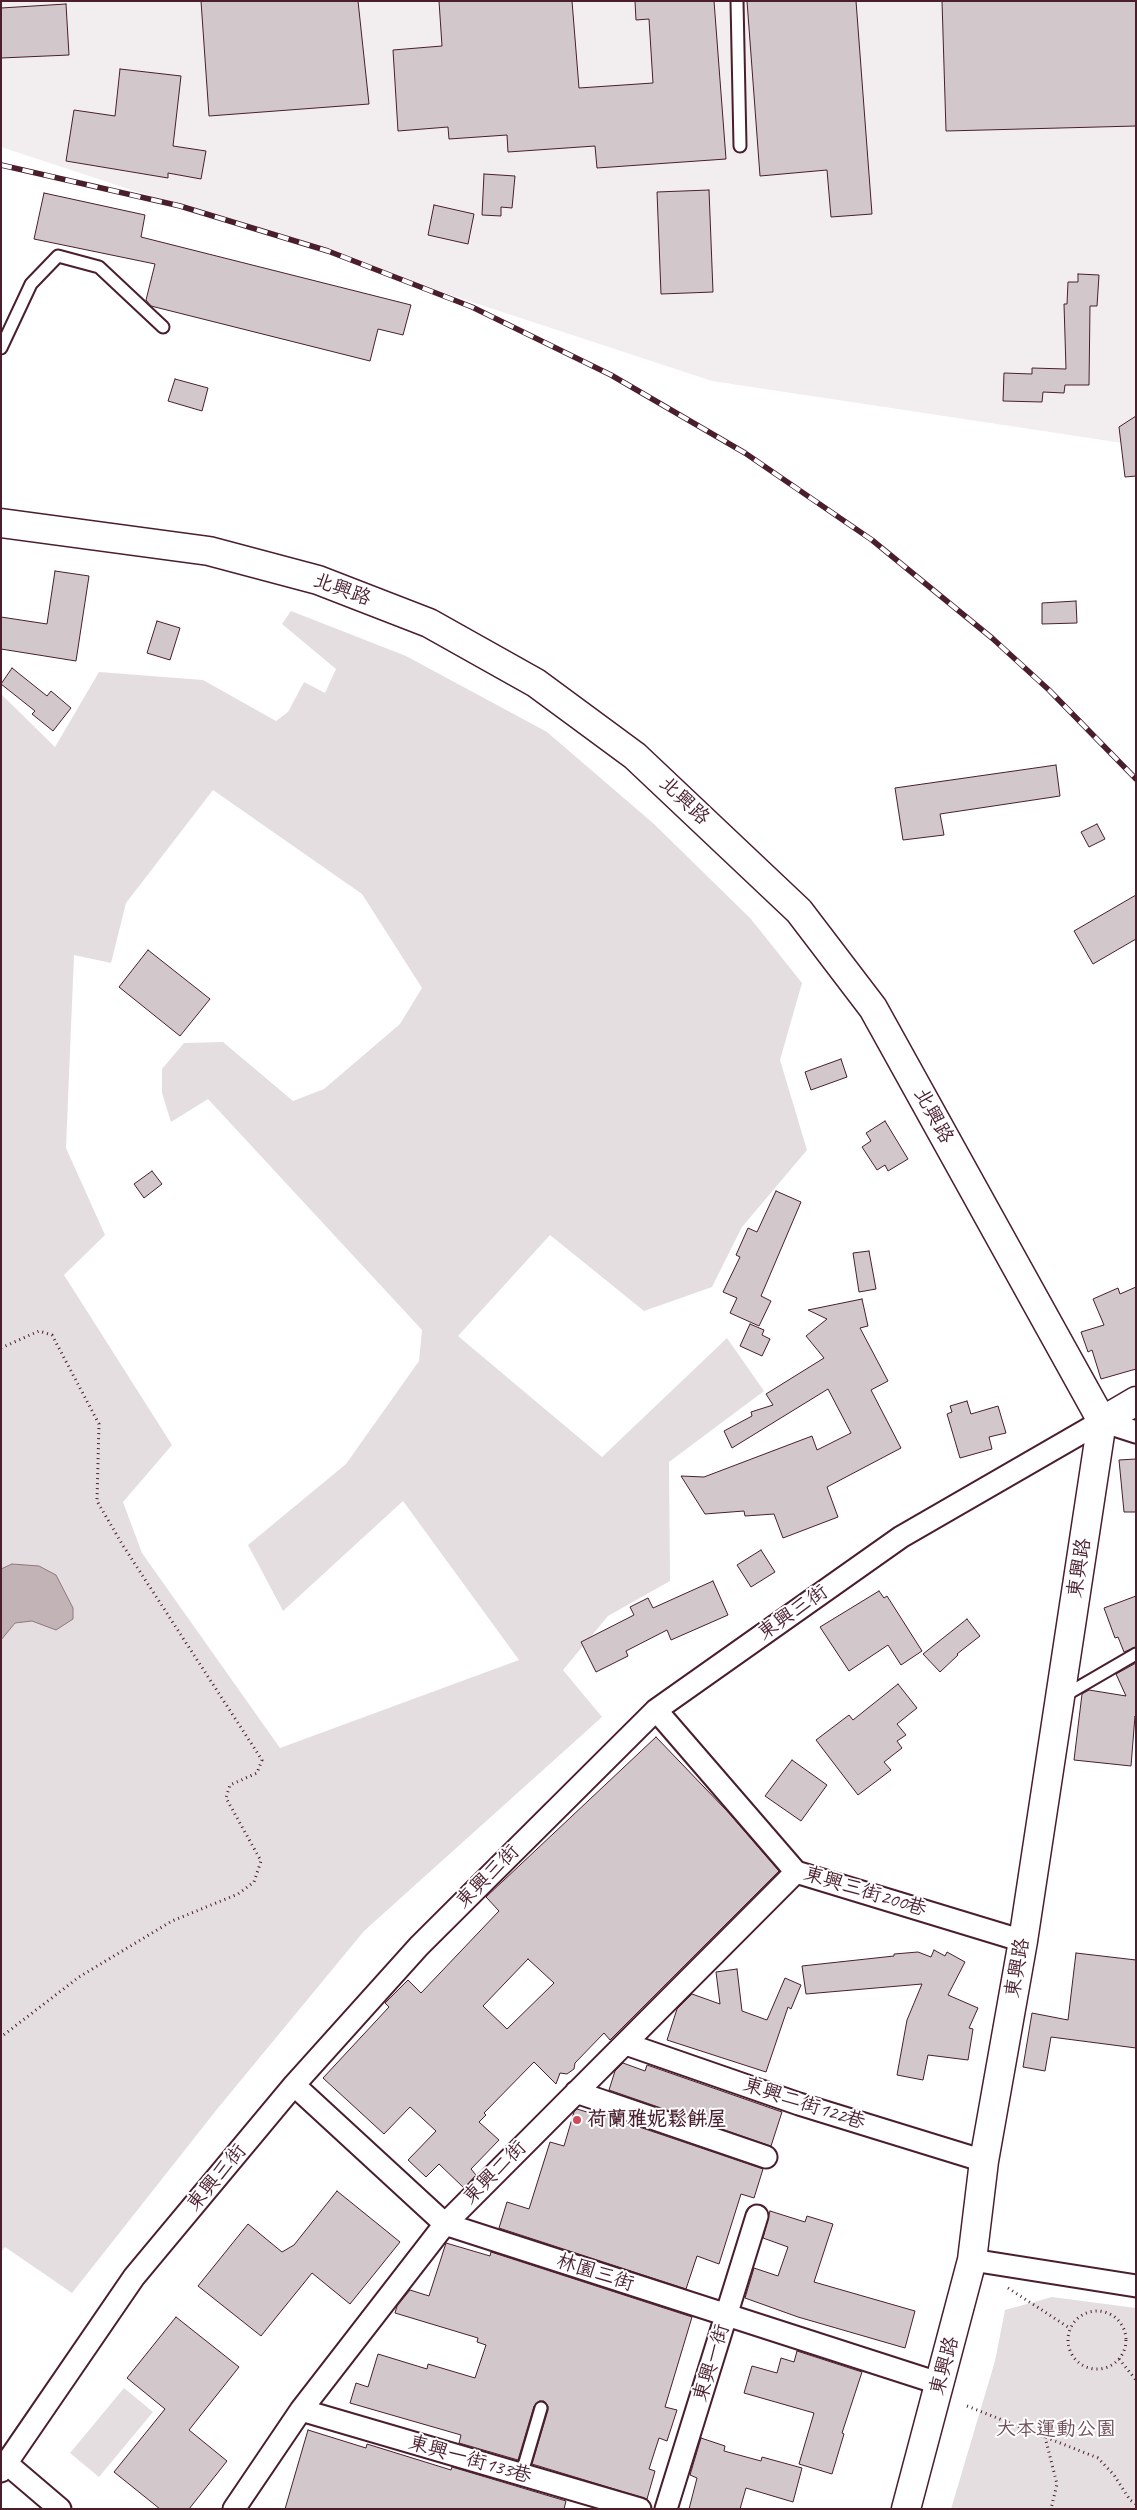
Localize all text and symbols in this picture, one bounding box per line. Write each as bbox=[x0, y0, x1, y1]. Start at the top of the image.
street label: 北興路 bbox=[310, 568, 374, 612]
street label: 北興路 bbox=[654, 772, 714, 830]
street label: 北興路 bbox=[908, 1084, 958, 1148]
street label: 東興路 bbox=[1063, 1536, 1097, 1600]
street label: 東興三街 bbox=[753, 1580, 833, 1646]
street label: 東興三街 bbox=[451, 1840, 525, 1914]
street label: 東興三街200巷 bbox=[801, 1862, 929, 1922]
street label: 東興路 bbox=[1001, 1936, 1035, 2000]
street label: 東興二街122巷 bbox=[740, 2073, 868, 2135]
place label: 荷蘭雅妮鬆餅屋 bbox=[587, 2108, 727, 2132]
marker: 荷蘭雅妮鬆餅屋 bbox=[571, 2114, 583, 2126]
street label: 東興二街 bbox=[458, 2136, 532, 2210]
street label: 東興三街 bbox=[182, 2140, 252, 2216]
street label: 林園三街 bbox=[553, 2249, 637, 2297]
street label: 東興一街 bbox=[689, 2321, 735, 2405]
street label: 東興路 bbox=[926, 2334, 964, 2398]
park label: 大本運動公園 bbox=[996, 2418, 1116, 2442]
street label: 東興一街133巷 bbox=[406, 2431, 534, 2489]

